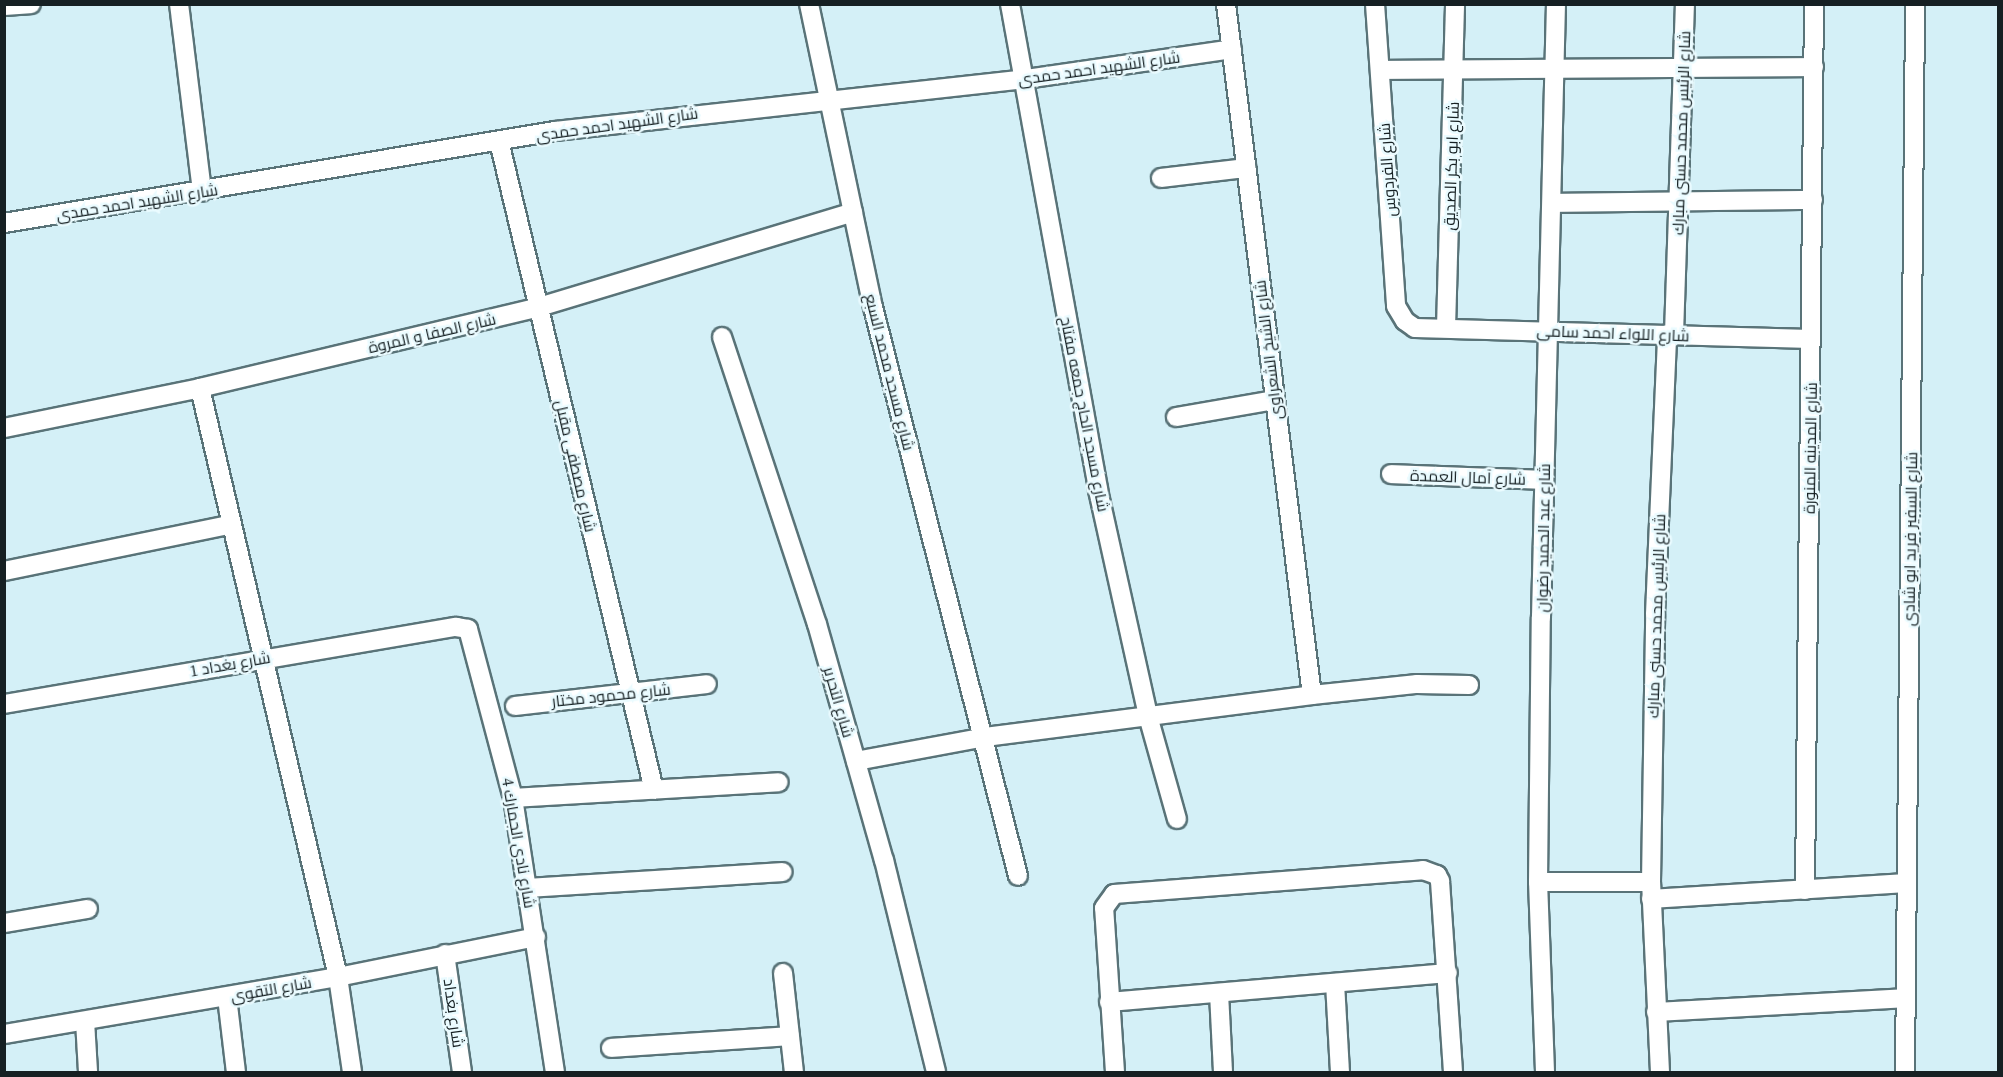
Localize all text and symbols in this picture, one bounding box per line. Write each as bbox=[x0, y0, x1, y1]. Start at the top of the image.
street label: شارع الرئيس محمد حسنى مبارك bbox=[1668, 30, 1694, 236]
street label: شارع الشهيد احمد حمدى bbox=[1017, 47, 1181, 89]
street label: شارع ابو بكر الصديق bbox=[1439, 101, 1463, 231]
street label: شارع الشهيد احمد حمدى bbox=[535, 103, 699, 145]
street label: شارع الفردوس bbox=[1374, 122, 1400, 218]
street label: شارع الشهيد احمد حمدى bbox=[55, 180, 219, 224]
street label: شارع الشيخ الشعراوى bbox=[1250, 279, 1286, 421]
street label: شارع مسجد محمد السبع bbox=[861, 292, 919, 452]
street label: شارع الصفا و المروة bbox=[366, 309, 498, 357]
street label: شارع مسجد الحاج جمعه مفتاح bbox=[1057, 315, 1113, 513]
street label: شارع اللواء احمد سامى bbox=[1536, 321, 1690, 345]
street label: شارع المدينه المنورة bbox=[1799, 382, 1821, 514]
street label: شارع مصطفى مقبل bbox=[551, 398, 601, 534]
street label: شارع السفير فريد ابو شادى bbox=[1899, 452, 1921, 626]
street label: شارع عبد الحميد رضوان bbox=[1532, 463, 1554, 613]
street label: شارع آمال العمدة bbox=[1410, 465, 1526, 489]
street label: شارع الرئيس محمد حسنى مبارك bbox=[1643, 513, 1669, 719]
street label: شارع بغداد 1 bbox=[188, 647, 272, 681]
street label: شارع التحرير bbox=[820, 664, 858, 740]
street label: شارع محمود مختار bbox=[550, 679, 672, 711]
street label: شارع نادى الجمارك 4 bbox=[498, 776, 540, 910]
street label: شارع التقوى bbox=[229, 972, 313, 1006]
street label: شارع بغداد bbox=[440, 977, 468, 1049]

